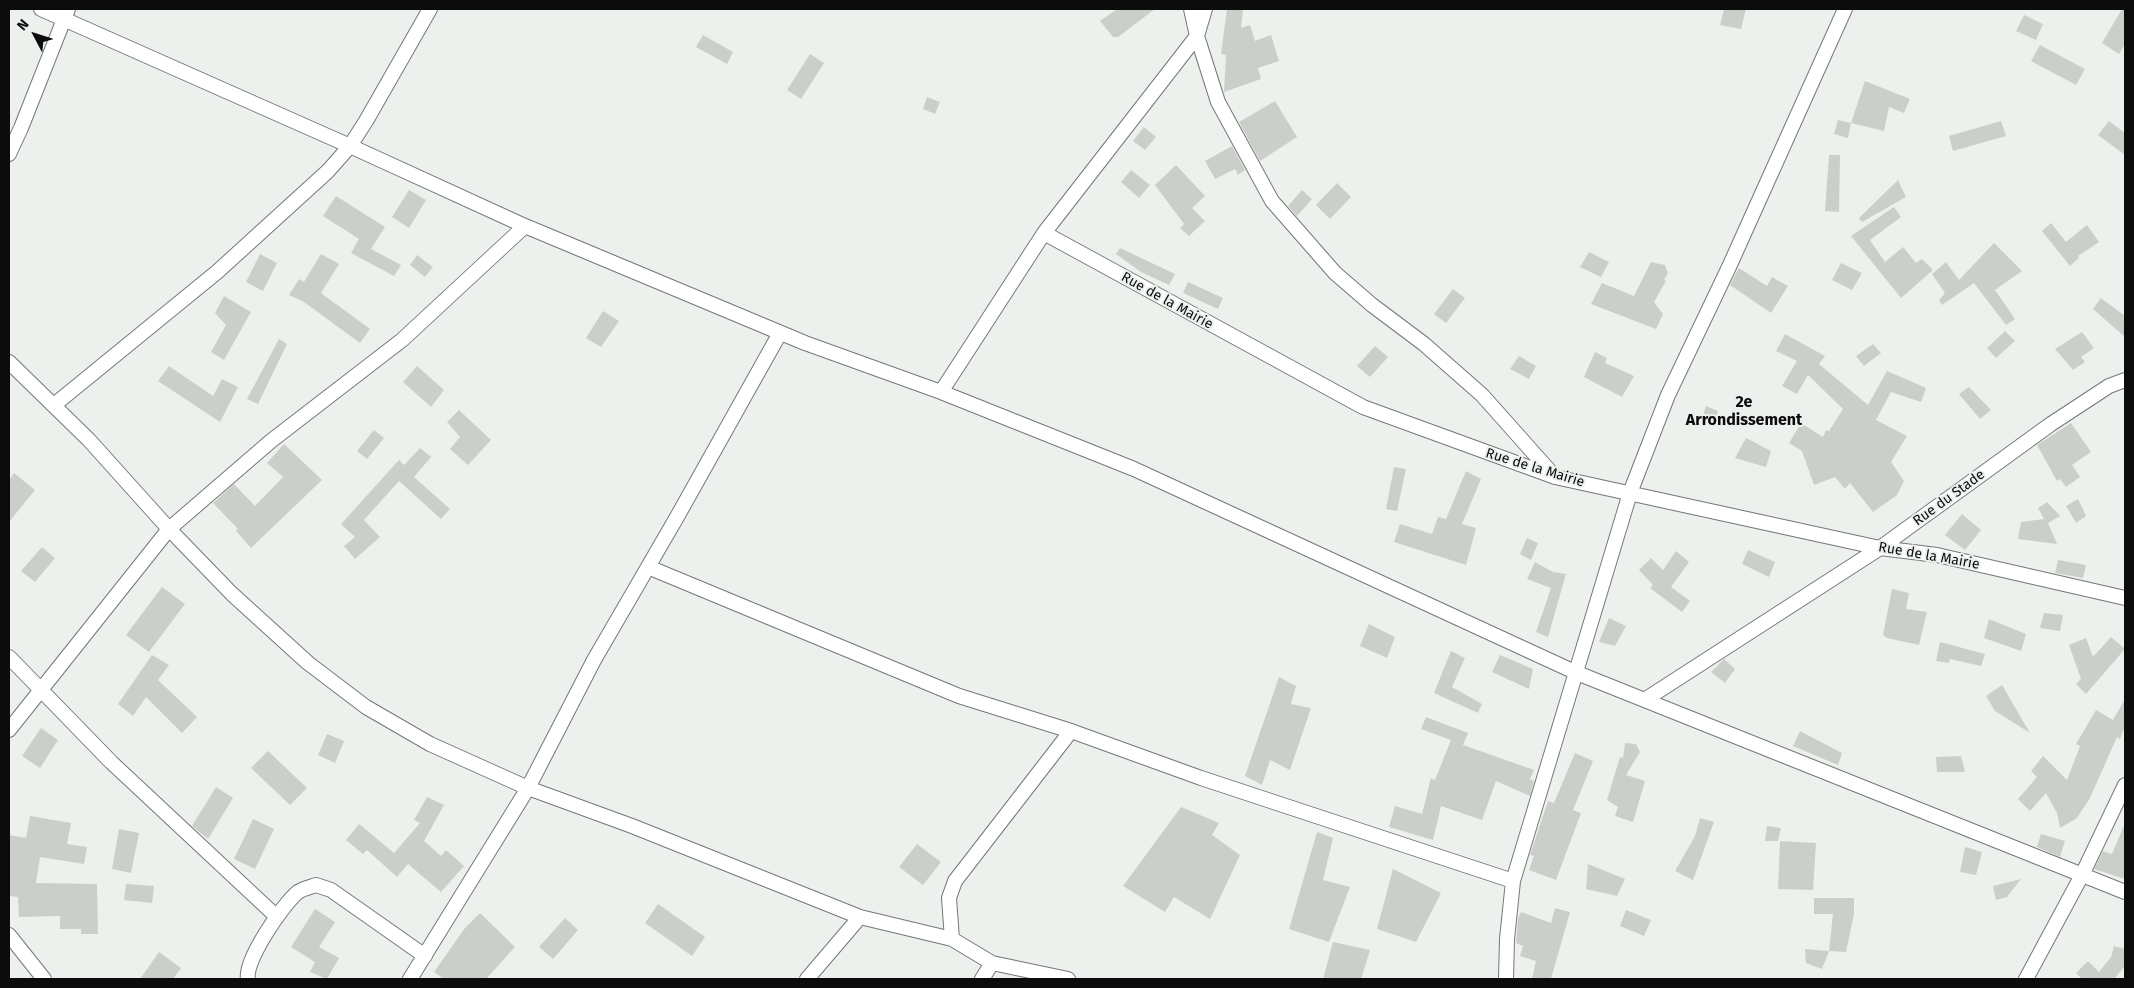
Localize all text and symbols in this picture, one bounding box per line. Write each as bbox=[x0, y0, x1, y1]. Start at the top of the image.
north arrow bbox=[10, 10, 60, 60]
text: N bbox=[14, 16, 33, 34]
street label: Rue de la Mairie bbox=[1118, 269, 1216, 333]
district label: 2e Arrondissement bbox=[1686, 393, 1802, 431]
street label: Rue de la Mairie bbox=[1484, 445, 1586, 491]
street label: Rue du Stade bbox=[1910, 466, 1988, 530]
street label: Rue de la Mairie bbox=[1877, 539, 1981, 573]

